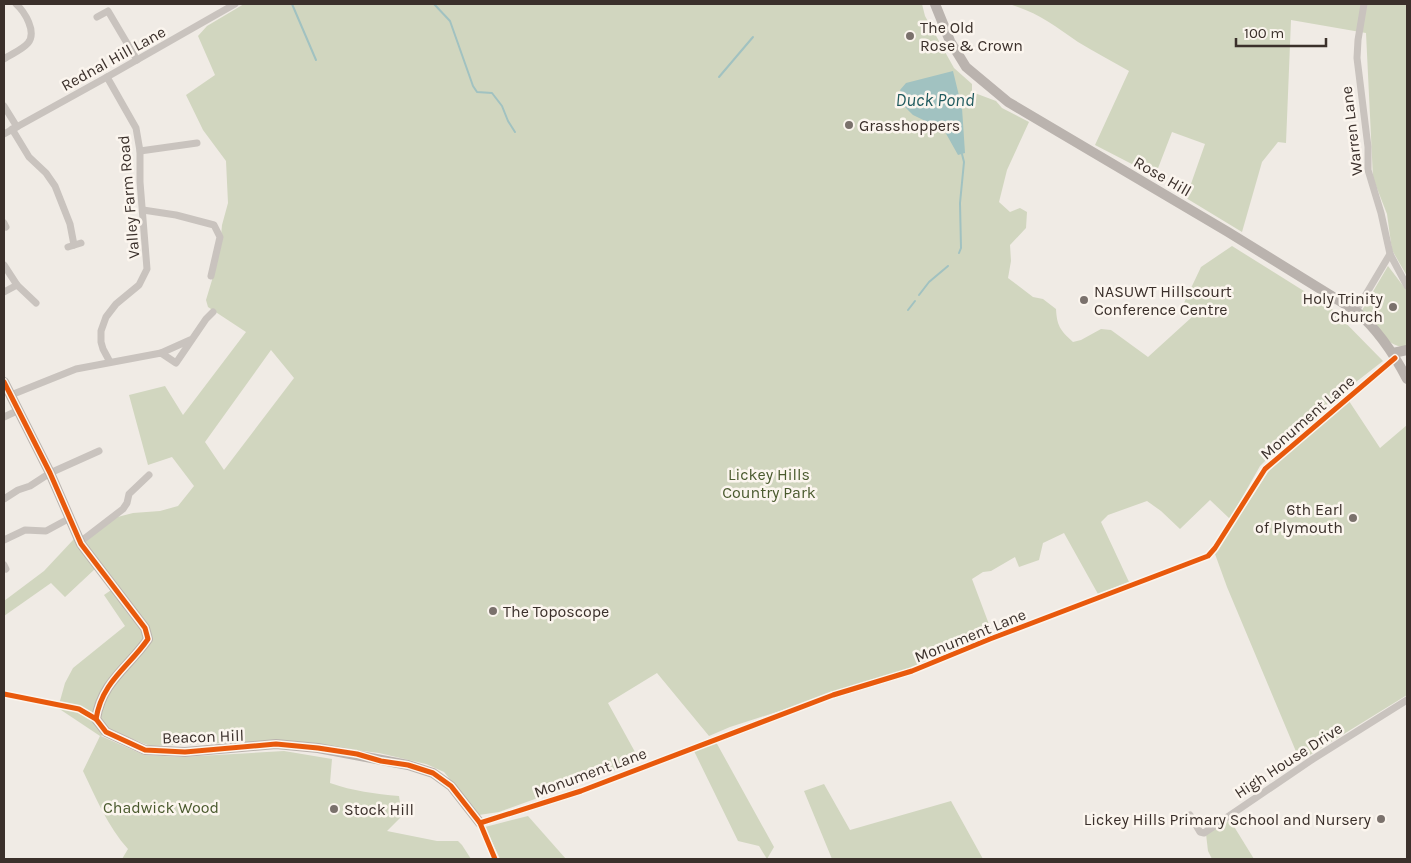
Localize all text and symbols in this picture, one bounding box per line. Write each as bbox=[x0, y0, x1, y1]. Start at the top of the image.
scale bar bbox=[1236, 15, 1326, 47]
place label: The Old Rose & Crown bbox=[920, 18, 1023, 55]
street label: Rednal Hill Lane bbox=[58, 22, 169, 95]
text: 100 m bbox=[1244, 24, 1284, 42]
marker: The Old Rose & Crown bbox=[904, 30, 916, 42]
street label: Warren Lane bbox=[1337, 85, 1366, 177]
water label: Duck Pond bbox=[895, 89, 975, 111]
place label: Grasshoppers bbox=[859, 116, 960, 135]
marker: Grasshoppers bbox=[843, 119, 855, 131]
street label: Valley Farm Road bbox=[114, 134, 143, 260]
street label: Rose Hill bbox=[1131, 152, 1195, 201]
place label: NASUWT Hillscourt Conference Centre bbox=[1094, 282, 1232, 319]
place label: Holy Trinity Church bbox=[1303, 289, 1384, 326]
marker: NASUWT Hillscourt Conference Centre bbox=[1078, 294, 1090, 306]
marker: Holy Trinity Church bbox=[1387, 301, 1399, 313]
street label: Monument Lane bbox=[1256, 371, 1358, 463]
park label: Lickey Hills Country Park bbox=[722, 465, 816, 502]
place label: 6th Earl of Plymouth bbox=[1255, 500, 1343, 537]
marker: 6th Earl of Plymouth bbox=[1347, 512, 1359, 524]
place label: The Toposcope bbox=[503, 602, 609, 621]
street label: Monument Lane bbox=[912, 604, 1029, 666]
marker: The Toposcope bbox=[487, 605, 499, 617]
street label: High House Drive bbox=[1231, 718, 1346, 802]
street label: Beacon Hill bbox=[162, 726, 244, 747]
street label: Monument Lane bbox=[531, 743, 649, 802]
park label: Chadwick Wood bbox=[103, 798, 219, 817]
place label: Stock Hill bbox=[344, 800, 414, 819]
marker: Stock Hill bbox=[328, 803, 340, 815]
place label: Lickey Hills Primary School and Nursery bbox=[1084, 810, 1372, 829]
marker: Lickey Hills Primary School and Nursery bbox=[1375, 813, 1387, 825]

